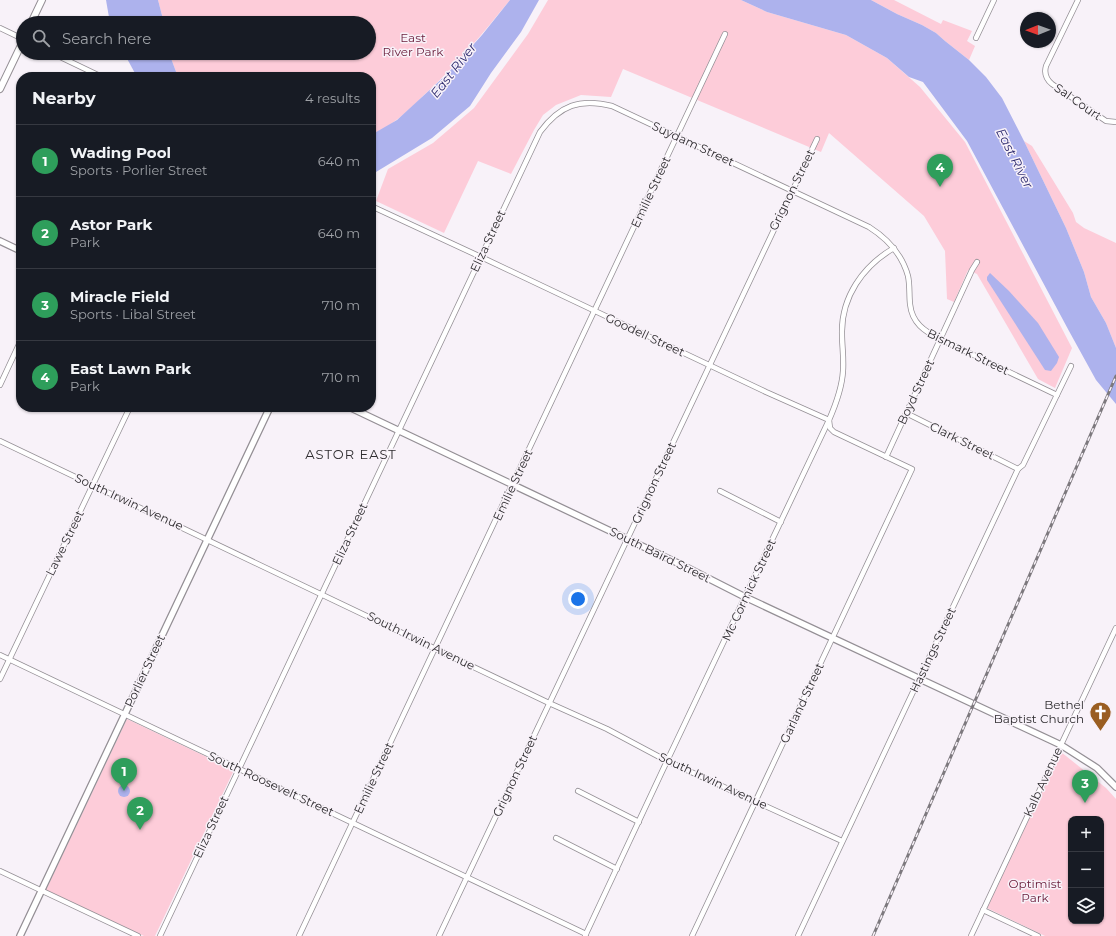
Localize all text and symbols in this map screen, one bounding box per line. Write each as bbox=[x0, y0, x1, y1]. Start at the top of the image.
north arrow bbox=[1020, 12, 1056, 48]
search box bbox=[16, 16, 376, 60]
icon: search bbox=[30, 27, 52, 49]
text: Search here bbox=[62, 29, 151, 48]
park label: East River Park bbox=[383, 30, 444, 59]
water label: East River bbox=[427, 39, 480, 101]
street label: Sal Court bbox=[1052, 80, 1105, 123]
text: Nearby bbox=[32, 88, 96, 108]
text: 4 results bbox=[305, 90, 360, 106]
street label: Suydam Street bbox=[650, 118, 737, 169]
water label: East River bbox=[993, 125, 1037, 191]
text: Wading Pool bbox=[70, 143, 171, 162]
street label: Grignon Street bbox=[765, 147, 818, 233]
text: 1 bbox=[42, 153, 48, 169]
text: 640 m bbox=[318, 153, 360, 169]
street label: Emilie Street bbox=[627, 154, 674, 230]
pin: 4 bbox=[927, 154, 953, 187]
text: Sports · Porlier Street bbox=[70, 162, 207, 178]
street label: Eliza Street bbox=[467, 207, 509, 274]
text: Astor Park bbox=[70, 215, 152, 234]
text: 2 bbox=[41, 225, 49, 241]
text: 640 m bbox=[318, 225, 360, 241]
text: Park bbox=[70, 234, 100, 250]
text: Miracle Field bbox=[70, 287, 170, 306]
text: 3 bbox=[41, 297, 49, 313]
text: 710 m bbox=[322, 297, 360, 313]
text: Sports · Libal Street bbox=[70, 306, 196, 322]
street label: Goodell Street bbox=[603, 310, 687, 359]
street label: Bismark Street bbox=[925, 325, 1012, 378]
street label: Boyd Street bbox=[894, 357, 937, 427]
text: East Lawn Park bbox=[70, 359, 191, 378]
text: 4 bbox=[41, 369, 49, 385]
text: 710 m bbox=[322, 369, 360, 385]
text: Park bbox=[70, 378, 100, 394]
street label: Clark Street bbox=[927, 418, 997, 463]
street label: Grignon Street bbox=[628, 439, 679, 526]
district label: ASTOR EAST bbox=[305, 446, 397, 462]
street label: Emilie Street bbox=[489, 447, 536, 523]
street label: South Irwin Avenue bbox=[73, 470, 186, 533]
street label: Eliza Street bbox=[329, 500, 371, 567]
street label: Lawe Street bbox=[42, 507, 87, 578]
street label: South Baird Street bbox=[607, 524, 713, 586]
street label: Mc Cormick Street bbox=[718, 536, 779, 643]
your location bbox=[568, 589, 588, 609]
street label: Hastings Street bbox=[906, 605, 959, 695]
street label: South Irwin Avenue bbox=[365, 608, 478, 673]
street label: Porlier Street bbox=[121, 632, 168, 710]
street label: Garland Street bbox=[776, 660, 827, 745]
place label: Bethel Baptist Church bbox=[994, 697, 1084, 726]
church icon: Bethel Baptist Church bbox=[1087, 699, 1113, 732]
street label: Grignon Street bbox=[489, 732, 540, 819]
street label: Emilie Street bbox=[350, 740, 397, 816]
street label: Kalb Avenue bbox=[1020, 745, 1065, 819]
street label: South Roosevelt Street bbox=[206, 748, 336, 819]
street label: South Irwin Avenue bbox=[657, 749, 770, 812]
pin: 1 bbox=[111, 758, 137, 791]
pin: 3 bbox=[1072, 770, 1098, 803]
street label: Eliza Street bbox=[190, 793, 232, 860]
pin: 2 bbox=[127, 797, 153, 830]
map controls bbox=[1068, 816, 1104, 924]
button: + bbox=[1068, 816, 1104, 852]
button: − bbox=[1068, 852, 1104, 888]
park label: Optimist Park bbox=[1009, 876, 1062, 905]
button: layers bbox=[1068, 888, 1104, 924]

